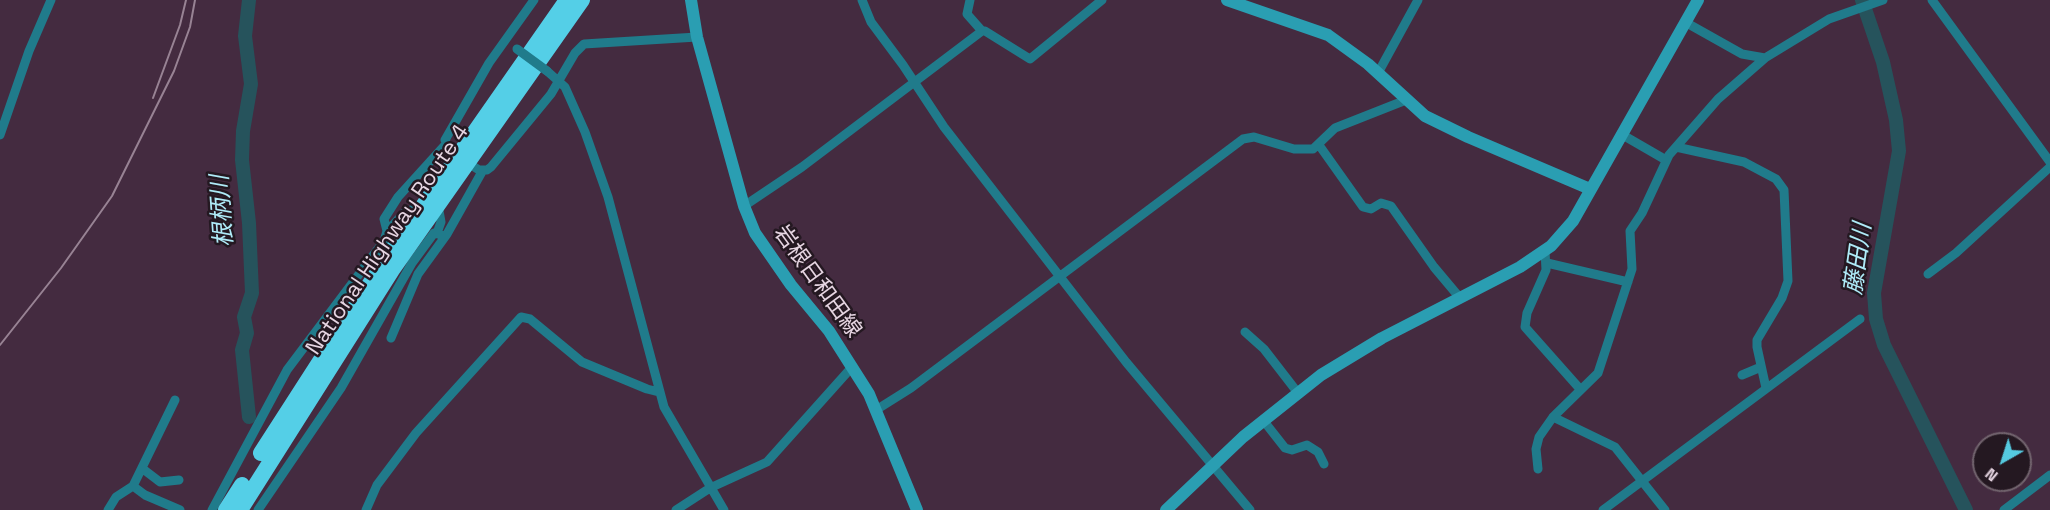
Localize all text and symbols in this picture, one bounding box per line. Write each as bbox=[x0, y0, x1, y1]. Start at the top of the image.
street label: National Highway Route 4 bbox=[301, 120, 475, 360]
water label: 根柄川 bbox=[206, 174, 240, 248]
street label: 岩根日和田線 bbox=[768, 221, 866, 343]
water label: 藤田川 bbox=[1840, 221, 1878, 297]
north arrow bbox=[1972, 432, 2032, 492]
text: N bbox=[1981, 463, 2002, 486]

